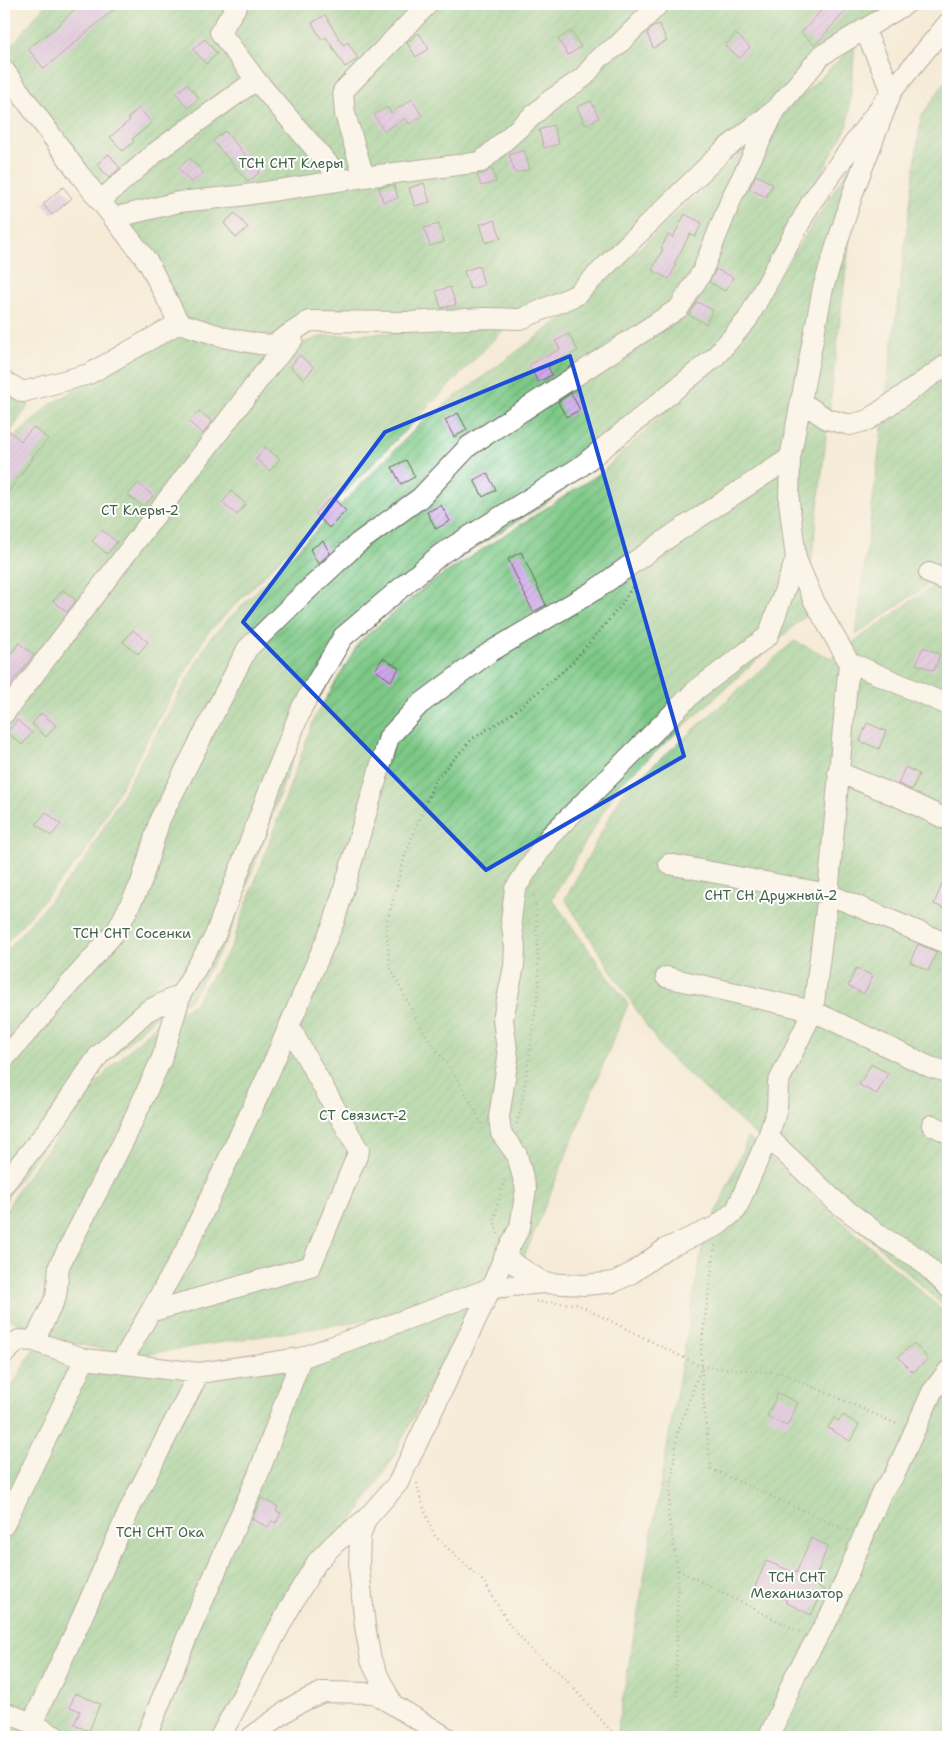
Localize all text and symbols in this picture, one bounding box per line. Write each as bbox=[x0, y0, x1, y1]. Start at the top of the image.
park label: ТСН СНТ Клеры bbox=[239, 154, 343, 172]
park label: СТ Клеры-2 bbox=[101, 501, 179, 519]
park label: СНТ СН Дружный-2 bbox=[705, 886, 837, 904]
park label: ТСН СНТ Сосенки bbox=[73, 924, 191, 942]
park label: СТ Связист-2 bbox=[319, 1106, 407, 1124]
park label: ТСН СНТ Ока bbox=[116, 1523, 205, 1541]
park label: ТСН СНТ Механизатор bbox=[751, 1568, 844, 1602]

